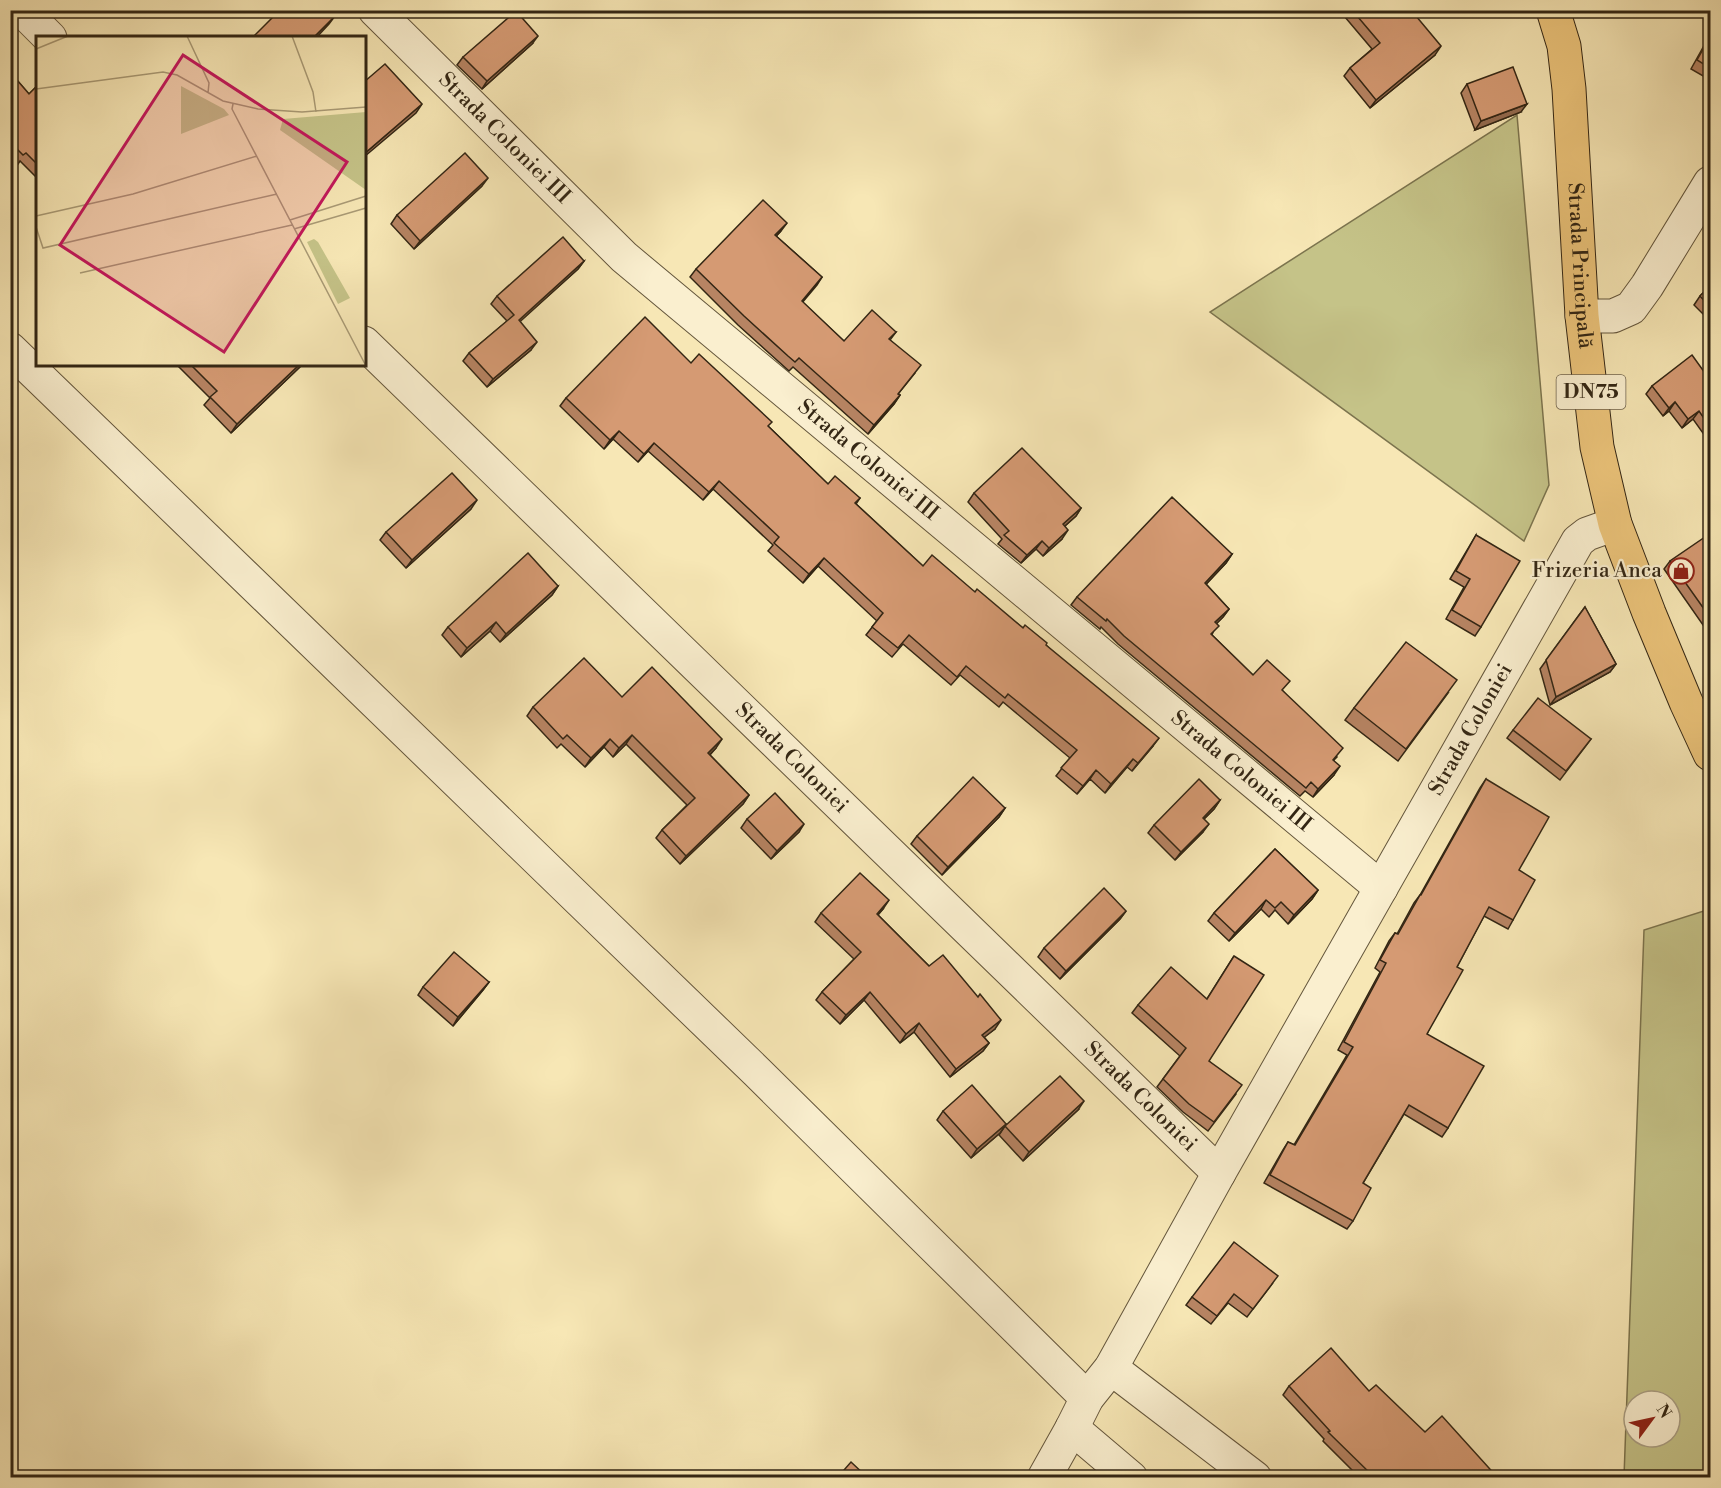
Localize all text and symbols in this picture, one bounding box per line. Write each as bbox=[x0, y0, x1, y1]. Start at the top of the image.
inset map bbox=[36, 36, 366, 366]
street label: Strada Coloniei III bbox=[433, 67, 576, 209]
street label: Strada Principală bbox=[1561, 182, 1599, 351]
road number: DN75 bbox=[1556, 375, 1626, 409]
street label: Strada Coloniei III bbox=[792, 394, 943, 526]
shop icon: Frizeria Anca bbox=[1666, 556, 1696, 586]
place label: Frizeria Anca bbox=[1532, 558, 1662, 584]
street label: Strada Coloniei bbox=[1423, 659, 1519, 800]
street label: Strada Coloniei bbox=[730, 697, 854, 819]
street label: Strada Coloniei III bbox=[1165, 705, 1317, 838]
street label: Strada Coloniei bbox=[1078, 1036, 1202, 1157]
north arrow bbox=[1622, 1389, 1682, 1449]
text: N bbox=[1652, 1401, 1676, 1422]

